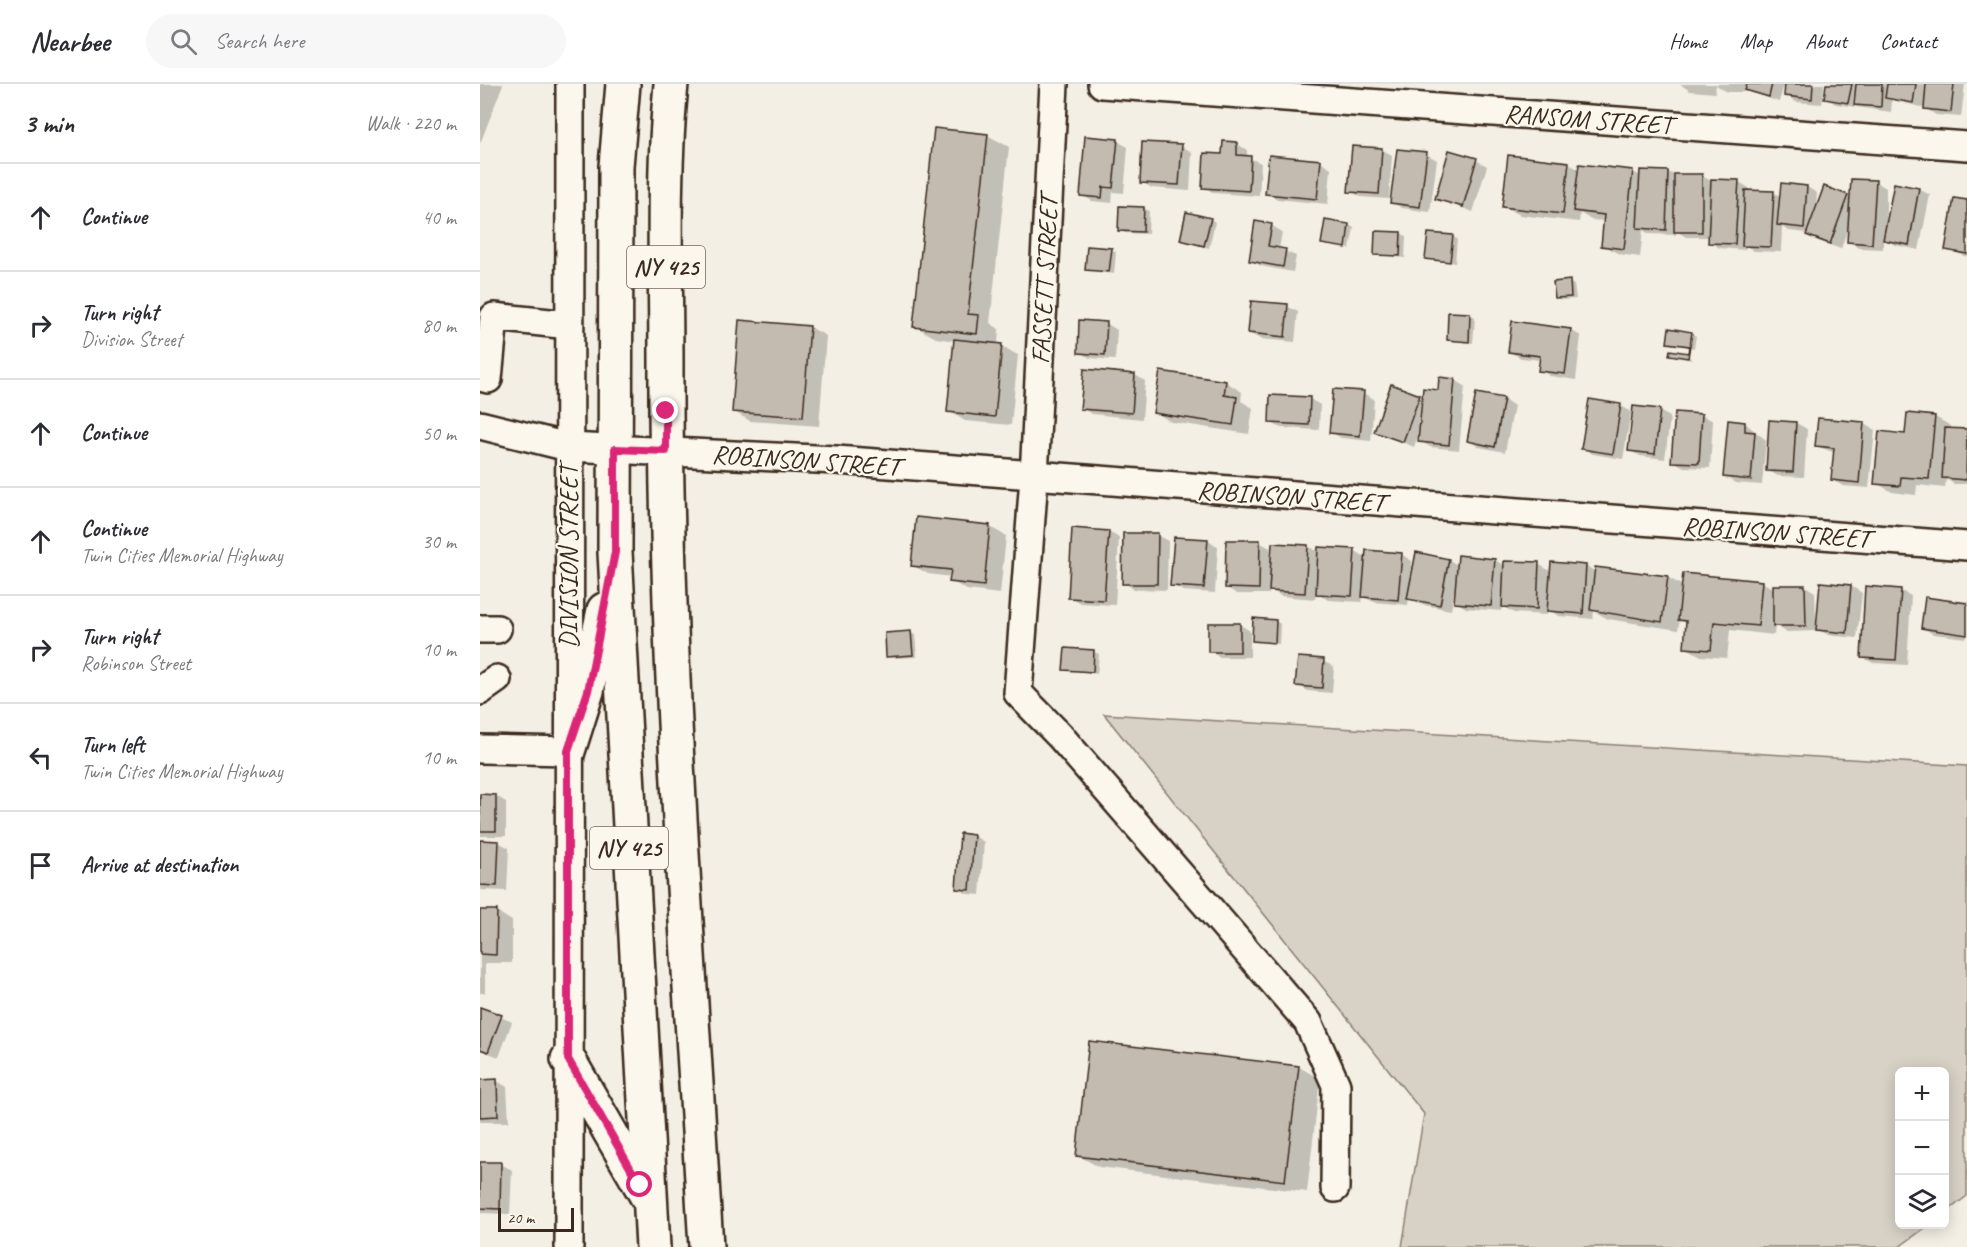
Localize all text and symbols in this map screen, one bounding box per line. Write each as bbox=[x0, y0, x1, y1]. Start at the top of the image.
search box bbox=[146, 14, 566, 68]
text: Nearbee bbox=[30, 24, 110, 59]
icon: search bbox=[167, 25, 200, 58]
text: Search here bbox=[215, 27, 304, 55]
text: Home bbox=[1669, 28, 1707, 54]
text: Map bbox=[1740, 28, 1772, 54]
text: About bbox=[1805, 28, 1847, 54]
text: Contact bbox=[1880, 28, 1937, 54]
street label: RANSOM STREET bbox=[1503, 97, 1679, 142]
text: 3 min bbox=[24, 107, 74, 140]
text: Walk · 220 m bbox=[366, 111, 456, 136]
street label: FASSETT STREET bbox=[1024, 188, 1066, 365]
icon: ahead bbox=[24, 201, 57, 234]
text: Continue bbox=[81, 203, 147, 231]
text: 40 m bbox=[422, 205, 456, 230]
road number: NY 425 bbox=[627, 246, 705, 288]
text: Turn right bbox=[81, 299, 158, 327]
icon: right bbox=[24, 309, 57, 342]
text: 80 m bbox=[422, 313, 456, 338]
text: Division Street bbox=[81, 327, 182, 352]
route end bbox=[652, 397, 678, 423]
icon: ahead bbox=[24, 417, 57, 450]
text: Continue bbox=[81, 419, 147, 447]
text: 50 m bbox=[422, 421, 456, 446]
street label: ROBINSON STREET bbox=[711, 437, 908, 484]
street label: DIVISION STREET bbox=[552, 459, 585, 649]
street label: ROBINSON STREET bbox=[1196, 473, 1393, 520]
street label: ROBINSON STREET bbox=[1681, 509, 1878, 556]
text: Continue bbox=[81, 515, 147, 543]
icon: ahead bbox=[24, 525, 57, 558]
text: 30 m bbox=[422, 529, 456, 554]
text: Twin Cities Memorial Highway bbox=[81, 543, 283, 568]
text: Turn right bbox=[81, 623, 158, 651]
icon: right bbox=[24, 633, 57, 666]
text: 10 m bbox=[422, 637, 456, 662]
text: Robinson Street bbox=[81, 651, 191, 676]
text: Turn left bbox=[81, 731, 145, 759]
icon: left bbox=[24, 741, 57, 774]
text: 10 m bbox=[422, 745, 456, 770]
text: Twin Cities Memorial Highway bbox=[81, 759, 283, 784]
road number: NY 425 bbox=[590, 827, 668, 869]
icon: arrive bbox=[24, 849, 57, 882]
text: Arrive at destination bbox=[81, 851, 238, 879]
map controls bbox=[1895, 1067, 1949, 1229]
button: + bbox=[1895, 1067, 1949, 1121]
button: − bbox=[1895, 1121, 1949, 1175]
route start bbox=[626, 1171, 652, 1197]
button: layers bbox=[1895, 1175, 1949, 1229]
scale bar bbox=[498, 1205, 574, 1232]
text: 20 m bbox=[507, 1208, 534, 1228]

